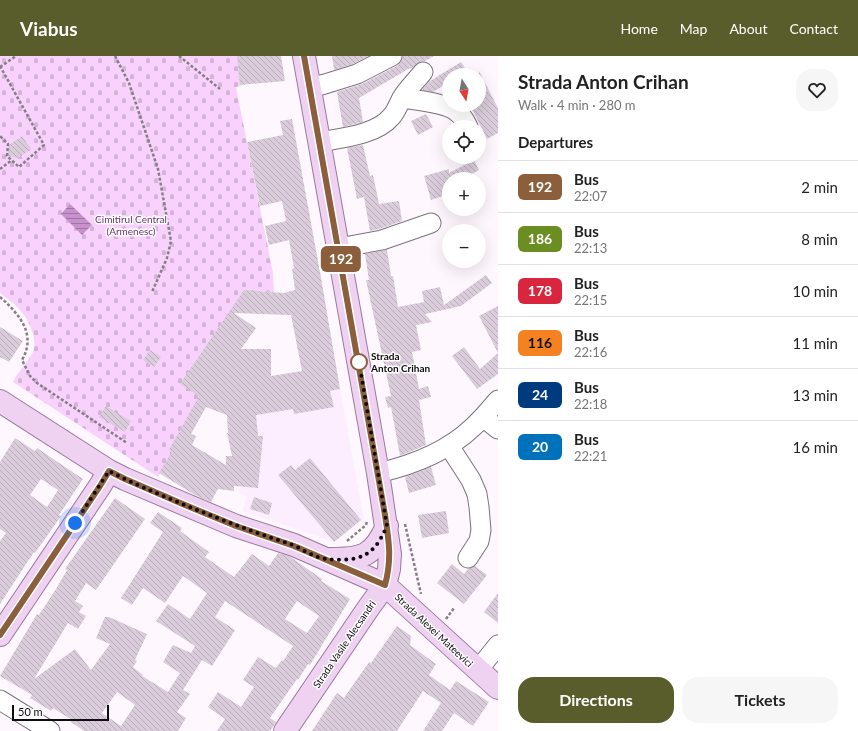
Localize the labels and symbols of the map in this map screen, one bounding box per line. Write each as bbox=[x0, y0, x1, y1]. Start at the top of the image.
north arrow bbox=[442, 68, 486, 112]
park label: Cimitirul Central (Armenesc) bbox=[95, 213, 167, 237]
line badge: 192 bbox=[318, 246, 364, 272]
place label: Strada Anton Crihan bbox=[370, 350, 431, 374]
marker: Strada Anton Crihan bbox=[350, 353, 368, 371]
your location bbox=[65, 513, 85, 533]
street label: Strada Alexei Mateevici bbox=[393, 591, 475, 669]
street label: Strada Vasile Alecsandri bbox=[310, 598, 378, 690]
scale bar bbox=[12, 703, 109, 722]

